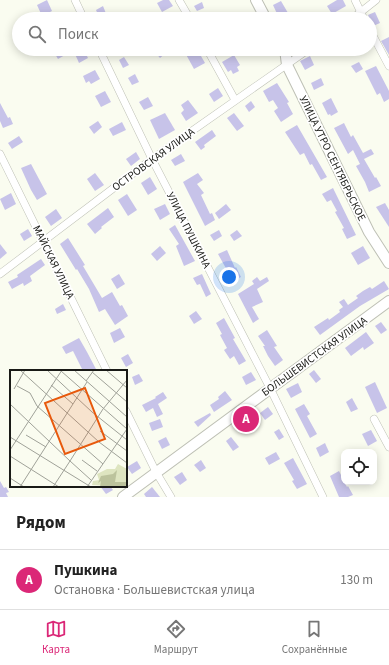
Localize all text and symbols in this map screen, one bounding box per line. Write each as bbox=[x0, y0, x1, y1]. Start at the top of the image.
search box bbox=[12, 12, 377, 56]
icon: search bbox=[26, 23, 48, 45]
text: Поиск bbox=[58, 24, 99, 45]
street label: УЛИЦА УТРО СЕНТЯБРЬСКОЕ bbox=[296, 93, 370, 224]
street label: ОСТРОВСКАЯ УЛИЦА bbox=[109, 124, 198, 194]
street label: УЛИЦА ПУШКИНА bbox=[163, 190, 214, 271]
street label: МАЙСКАЯ УЛИЦА bbox=[29, 223, 78, 302]
your location bbox=[219, 267, 239, 287]
street label: БОЛЬШЕВИСТСКАЯ УЛИЦА bbox=[258, 313, 370, 400]
inset map bbox=[10, 370, 127, 487]
pin: A bbox=[233, 404, 259, 434]
map controls bbox=[341, 449, 377, 485]
button: locate bbox=[341, 449, 377, 485]
text: Рядом bbox=[16, 511, 66, 535]
text: Пушкина bbox=[54, 560, 117, 581]
text: A bbox=[25, 571, 33, 589]
text: 130 m bbox=[340, 571, 373, 589]
text: Остановка · Большевистская улица bbox=[54, 581, 255, 599]
tab: Карта bbox=[42, 618, 70, 657]
tab: Маршрут bbox=[154, 618, 198, 657]
tab: Сохранённые bbox=[282, 618, 347, 657]

